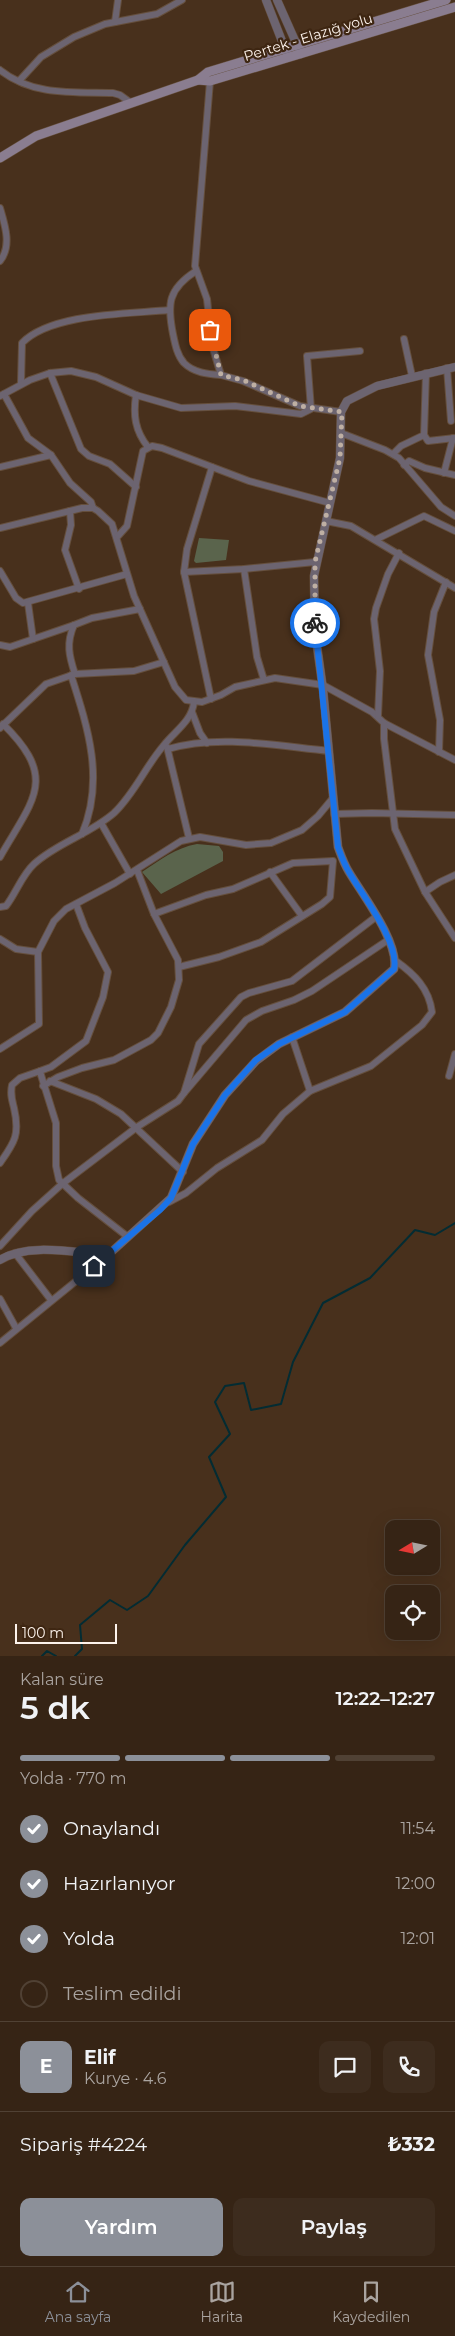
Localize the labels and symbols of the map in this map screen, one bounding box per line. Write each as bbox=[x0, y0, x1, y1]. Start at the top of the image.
street label: Pertek - Elazığ yolu bbox=[241, 9, 375, 65]
pin bbox=[189, 309, 231, 351]
courier bbox=[290, 598, 340, 648]
pin bbox=[73, 1245, 115, 1287]
north arrow bbox=[385, 1520, 440, 1575]
scale bar bbox=[15, 1621, 118, 1644]

